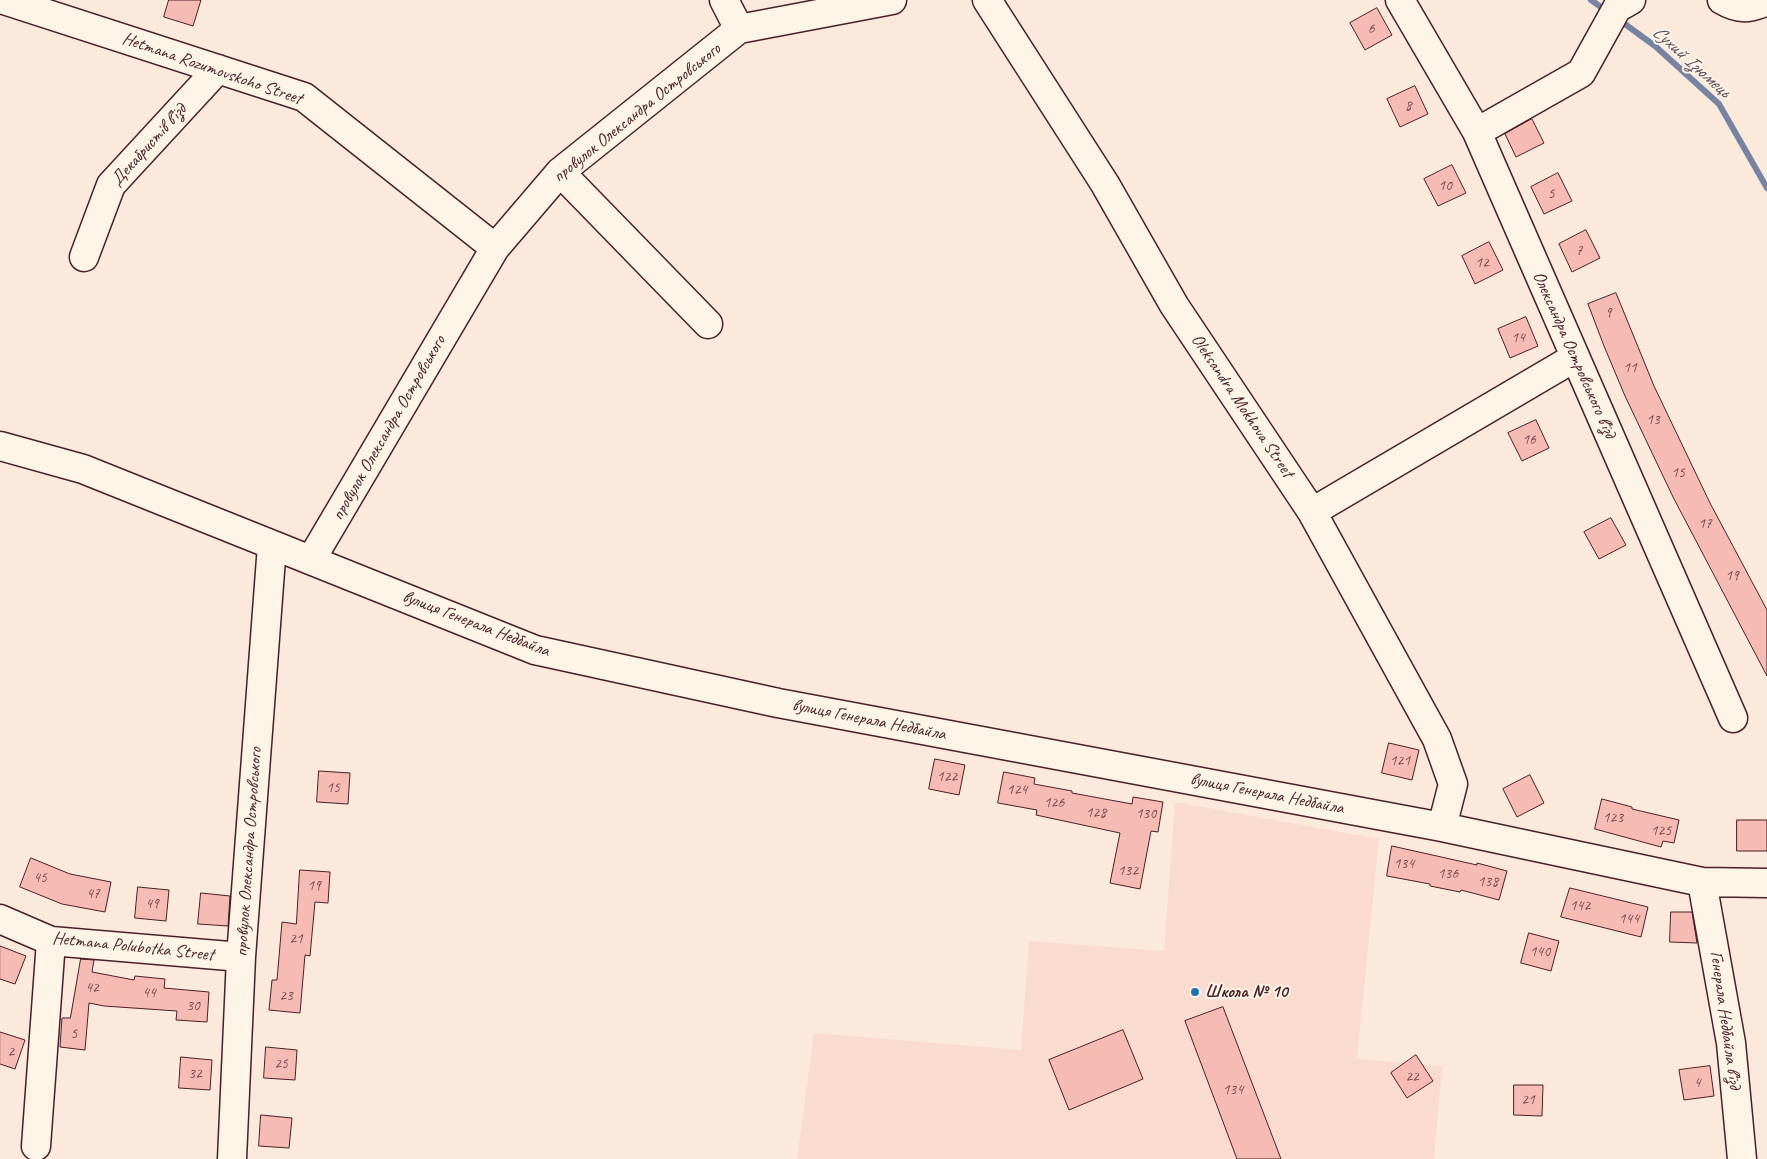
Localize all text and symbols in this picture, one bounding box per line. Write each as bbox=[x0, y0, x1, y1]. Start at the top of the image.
house number: 6 bbox=[1368, 20, 1374, 38]
water label: Сухий Ізюмець bbox=[1647, 21, 1735, 103]
street label: Hetmana Rozumovskoho Street bbox=[119, 28, 305, 110]
street label: провулок Олександра Островського bbox=[549, 39, 725, 187]
house number: 8 bbox=[1405, 97, 1411, 115]
street label: Декабристів в’їзд bbox=[107, 100, 191, 190]
house number: 10 bbox=[1438, 177, 1452, 195]
house number: 5 bbox=[1548, 185, 1554, 203]
house number: 7 bbox=[1576, 242, 1582, 260]
house number: 12 bbox=[1475, 254, 1489, 272]
street label: Олександра Островського в’їзд bbox=[1527, 268, 1621, 442]
house number: 9 bbox=[1605, 304, 1611, 322]
house number: 14 bbox=[1511, 329, 1525, 347]
street label: Oleksandra Mokhova Street bbox=[1186, 330, 1298, 482]
street label: провулок Олександра Островського bbox=[327, 332, 451, 524]
house number: 11 bbox=[1623, 359, 1637, 377]
house number: 13 bbox=[1646, 411, 1660, 429]
house number: 16 bbox=[1522, 431, 1536, 449]
house number: 15 bbox=[1671, 464, 1685, 482]
house number: 17 bbox=[1698, 515, 1712, 533]
house number: 19 bbox=[1725, 567, 1739, 585]
street label: вулиця Генерала Недбайла bbox=[399, 586, 553, 662]
street label: вулиця Генерала Недбайла bbox=[790, 695, 948, 745]
street label: провулок Олександра Островського bbox=[231, 747, 267, 957]
house number: 121 bbox=[1390, 752, 1410, 770]
house number: 122 bbox=[937, 768, 957, 786]
street label: вулиця Генерала Недбайла bbox=[1188, 769, 1346, 819]
house number: 15 bbox=[326, 779, 340, 797]
house number: 124 bbox=[1007, 781, 1027, 799]
house number: 126 bbox=[1044, 794, 1064, 812]
house number: 128 bbox=[1086, 804, 1106, 822]
house number: 130 bbox=[1136, 805, 1156, 823]
house number: 123 bbox=[1603, 809, 1623, 827]
house number: 125 bbox=[1651, 822, 1671, 840]
house number: 134 bbox=[1394, 855, 1414, 873]
house number: 132 bbox=[1118, 862, 1138, 880]
house number: 136 bbox=[1438, 865, 1458, 883]
house number: 45 bbox=[33, 869, 47, 887]
house number: 138 bbox=[1478, 873, 1498, 891]
house number: 19 bbox=[307, 877, 321, 895]
house number: 47 bbox=[86, 885, 100, 903]
house number: 49 bbox=[145, 895, 159, 913]
house number: 142 bbox=[1570, 897, 1590, 915]
house number: 144 bbox=[1619, 910, 1639, 928]
street label: Hetmana Polubotka Street bbox=[51, 928, 215, 966]
house number: 21 bbox=[289, 930, 303, 948]
house number: 140 bbox=[1530, 943, 1550, 961]
street label: Генерала Недбайла в’їзд bbox=[1705, 950, 1745, 1090]
house number: 42 bbox=[85, 979, 99, 997]
place label: Школа № 10 bbox=[1205, 981, 1288, 1003]
house number: 44 bbox=[142, 984, 156, 1002]
marker: Школа № 10 bbox=[1189, 986, 1201, 998]
house number: 23 bbox=[279, 987, 293, 1005]
house number: 30 bbox=[186, 997, 200, 1015]
house number: 5 bbox=[71, 1025, 77, 1043]
house number: 2 bbox=[8, 1043, 14, 1061]
house number: 25 bbox=[274, 1055, 288, 1073]
house number: 32 bbox=[188, 1065, 202, 1083]
house number: 22 bbox=[1405, 1068, 1419, 1086]
house number: 4 bbox=[1694, 1074, 1700, 1092]
house number: 134 bbox=[1223, 1081, 1243, 1099]
house number: 21 bbox=[1521, 1091, 1535, 1109]

